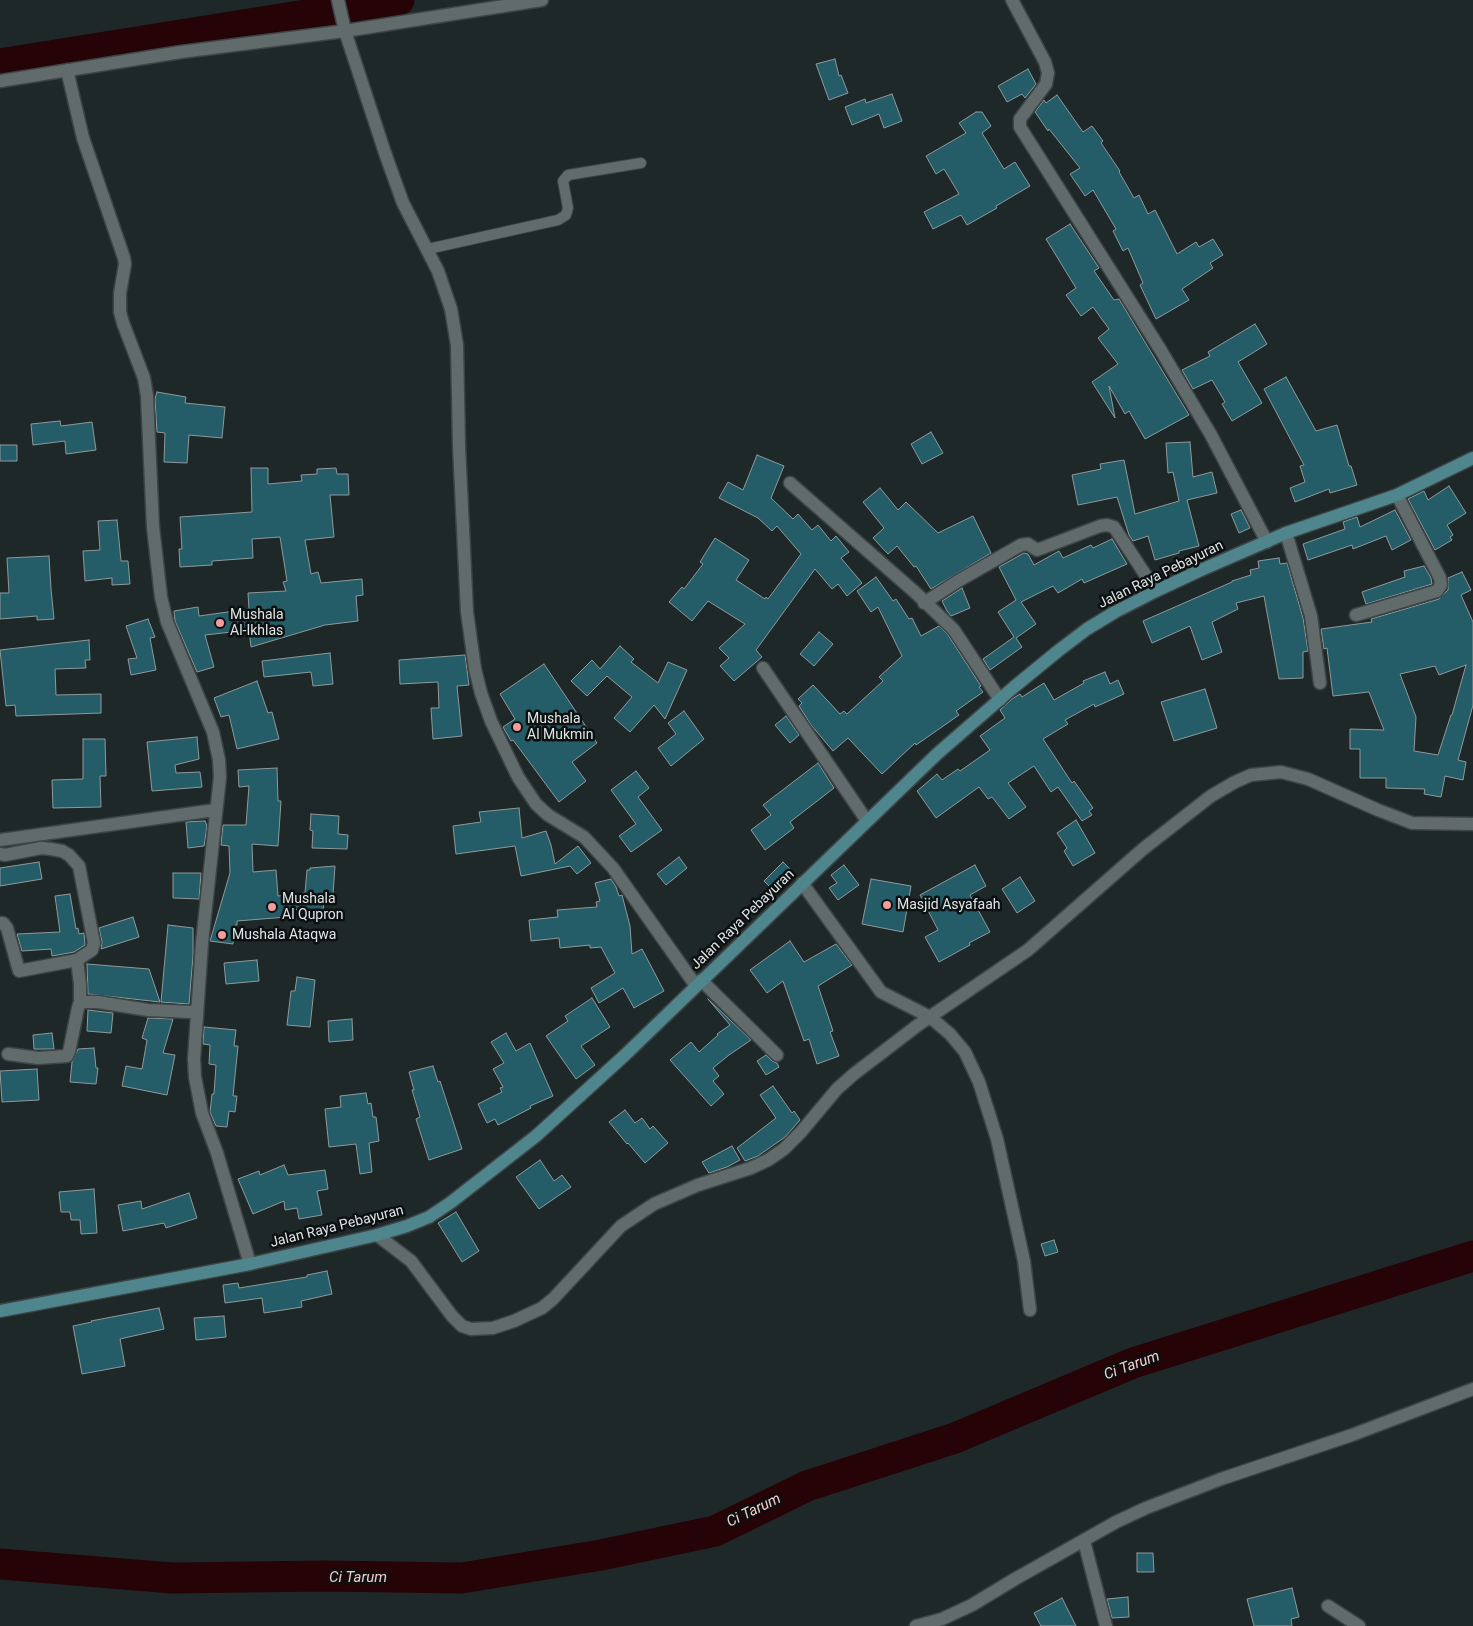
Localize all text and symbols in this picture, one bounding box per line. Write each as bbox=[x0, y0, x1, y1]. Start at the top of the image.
street label: Jalan Raya Pebayuran bbox=[1096, 537, 1226, 613]
place label: Mushala Al-Ikhlas bbox=[230, 607, 284, 640]
marker: Mushala Al-Ikhlas bbox=[214, 617, 226, 629]
place label: Mushala Al Mukmin bbox=[527, 711, 593, 744]
marker: Mushala Al Mukmin bbox=[511, 721, 523, 733]
street label: Jalan Raya Pebayuran bbox=[688, 866, 798, 974]
place label: Mushala Al Qupron bbox=[282, 891, 344, 924]
place label: Masjid Asyafaah bbox=[897, 897, 1000, 913]
marker: Masjid Asyafaah bbox=[881, 899, 893, 911]
marker: Mushala Al Qupron bbox=[266, 901, 278, 913]
place label: Mushala Ataqwa bbox=[232, 927, 336, 943]
marker: Mushala Ataqwa bbox=[216, 929, 228, 941]
street label: Jalan Raya Pebayuran bbox=[268, 1202, 406, 1252]
water label: Ci Tarum bbox=[1102, 1348, 1162, 1384]
water label: Ci Tarum bbox=[724, 1490, 784, 1532]
water label: Ci Tarum bbox=[329, 1569, 387, 1587]

